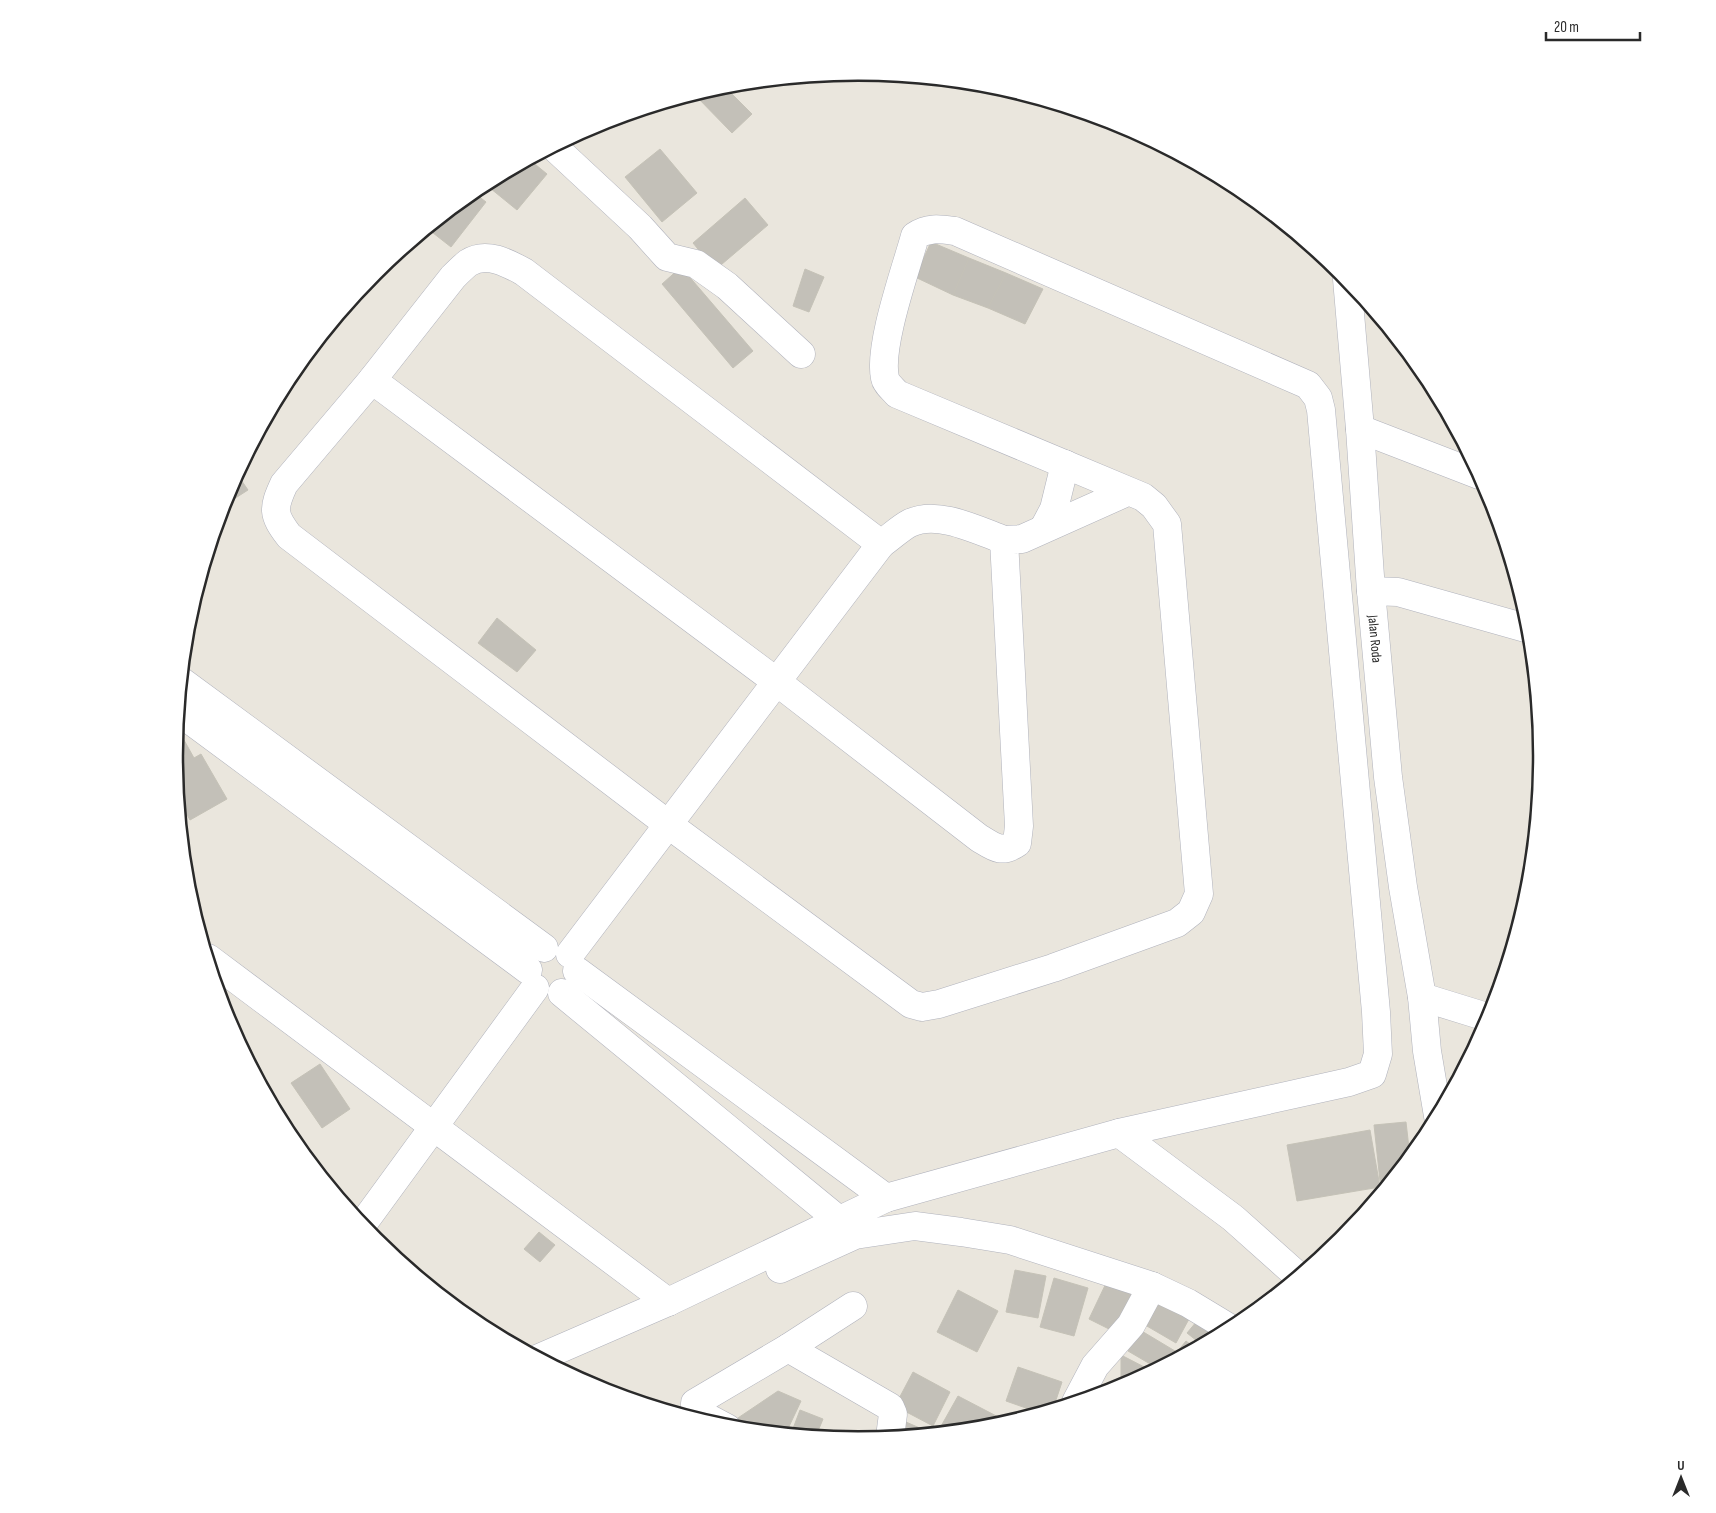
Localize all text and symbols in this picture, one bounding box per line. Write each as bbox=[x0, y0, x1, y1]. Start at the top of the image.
scale bar bbox=[1546, 10, 1640, 42]
text: 20 m bbox=[1554, 18, 1579, 37]
street label: Jalan Roda bbox=[1365, 613, 1386, 663]
north arrow bbox=[1656, 1453, 1706, 1503]
text: U bbox=[1677, 1457, 1685, 1474]

